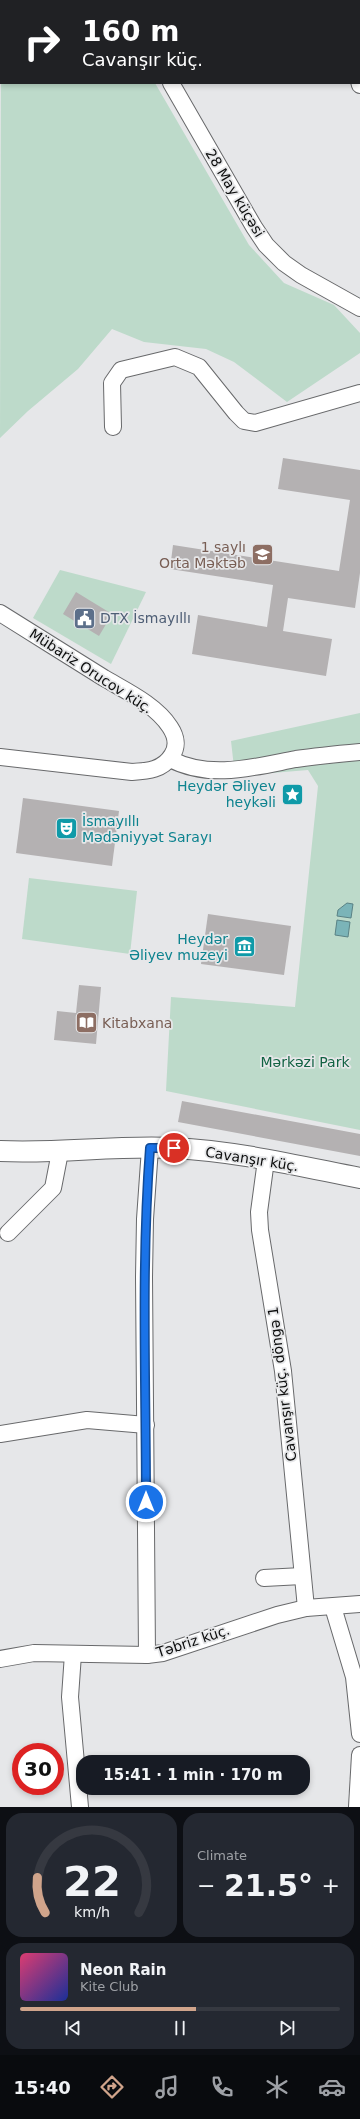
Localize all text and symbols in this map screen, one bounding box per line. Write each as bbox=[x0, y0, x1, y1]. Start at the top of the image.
text: 160 m bbox=[82, 15, 179, 48]
icon: right bbox=[16, 16, 68, 68]
text: Cavanşır küç. bbox=[82, 49, 203, 70]
street label: 28 May küçəsi bbox=[202, 146, 268, 240]
place label: 1 saylı Orta Məktəb bbox=[159, 539, 246, 571]
school or university icon: 1 saylı Orta Məktəb bbox=[249, 542, 275, 568]
public building icon: DTX İsmayıllı bbox=[72, 605, 98, 631]
place label: DTX İsmayıllı bbox=[100, 609, 191, 626]
street label: Mübariz Orucov küç. bbox=[27, 625, 155, 717]
place label: Heydər Əliyev heykəli bbox=[177, 778, 276, 810]
place icon: Heydər Əliyev heykəli bbox=[279, 781, 305, 807]
place label: İsmayıllı Mədəniyyət Sarayı bbox=[82, 812, 212, 845]
theatre icon: İsmayıllı Mədəniyyət Sarayı bbox=[54, 816, 80, 842]
place label: Heydər Əliyev muzeyi bbox=[129, 931, 228, 963]
museum icon: Heydər Əliyev muzeyi bbox=[231, 934, 257, 960]
library icon: Kitabxana bbox=[73, 1010, 99, 1036]
place label: Kitabxana bbox=[102, 1015, 172, 1031]
park label: Mərkəzi Park bbox=[260, 1054, 350, 1070]
pin bbox=[157, 1131, 191, 1165]
icon: arrive bbox=[163, 1137, 185, 1159]
street label: Cavanşır küç. bbox=[204, 1144, 300, 1174]
street label: Cavanşır küç. döngə 1 bbox=[265, 1306, 299, 1462]
position arrow bbox=[125, 1481, 167, 1523]
street label: Təbriz küç. bbox=[153, 1622, 232, 1661]
speed limit sign: 30 bbox=[12, 1743, 64, 1795]
text: 15:41 · 1 min · 170 m bbox=[103, 1766, 283, 1784]
text: Climate bbox=[197, 1848, 247, 1863]
text: 22 bbox=[63, 1857, 120, 1906]
text: 21.5° bbox=[224, 1868, 313, 1903]
text: − bbox=[197, 1873, 215, 1898]
text: + bbox=[322, 1873, 340, 1898]
text: km/h bbox=[73, 1904, 110, 1920]
text: Neon Rain bbox=[80, 1961, 166, 1979]
text: Kite Club bbox=[80, 1979, 139, 1994]
icon: previous bbox=[62, 2017, 84, 2039]
icon: pause bbox=[169, 2017, 191, 2039]
icon: next bbox=[276, 2017, 298, 2039]
icon: directions bbox=[98, 2073, 126, 2101]
icon: music bbox=[153, 2073, 181, 2101]
icon: phone bbox=[208, 2073, 236, 2101]
icon: climate bbox=[263, 2073, 291, 2101]
icon: car bbox=[318, 2073, 346, 2101]
text: 15:40 bbox=[14, 2077, 71, 2098]

